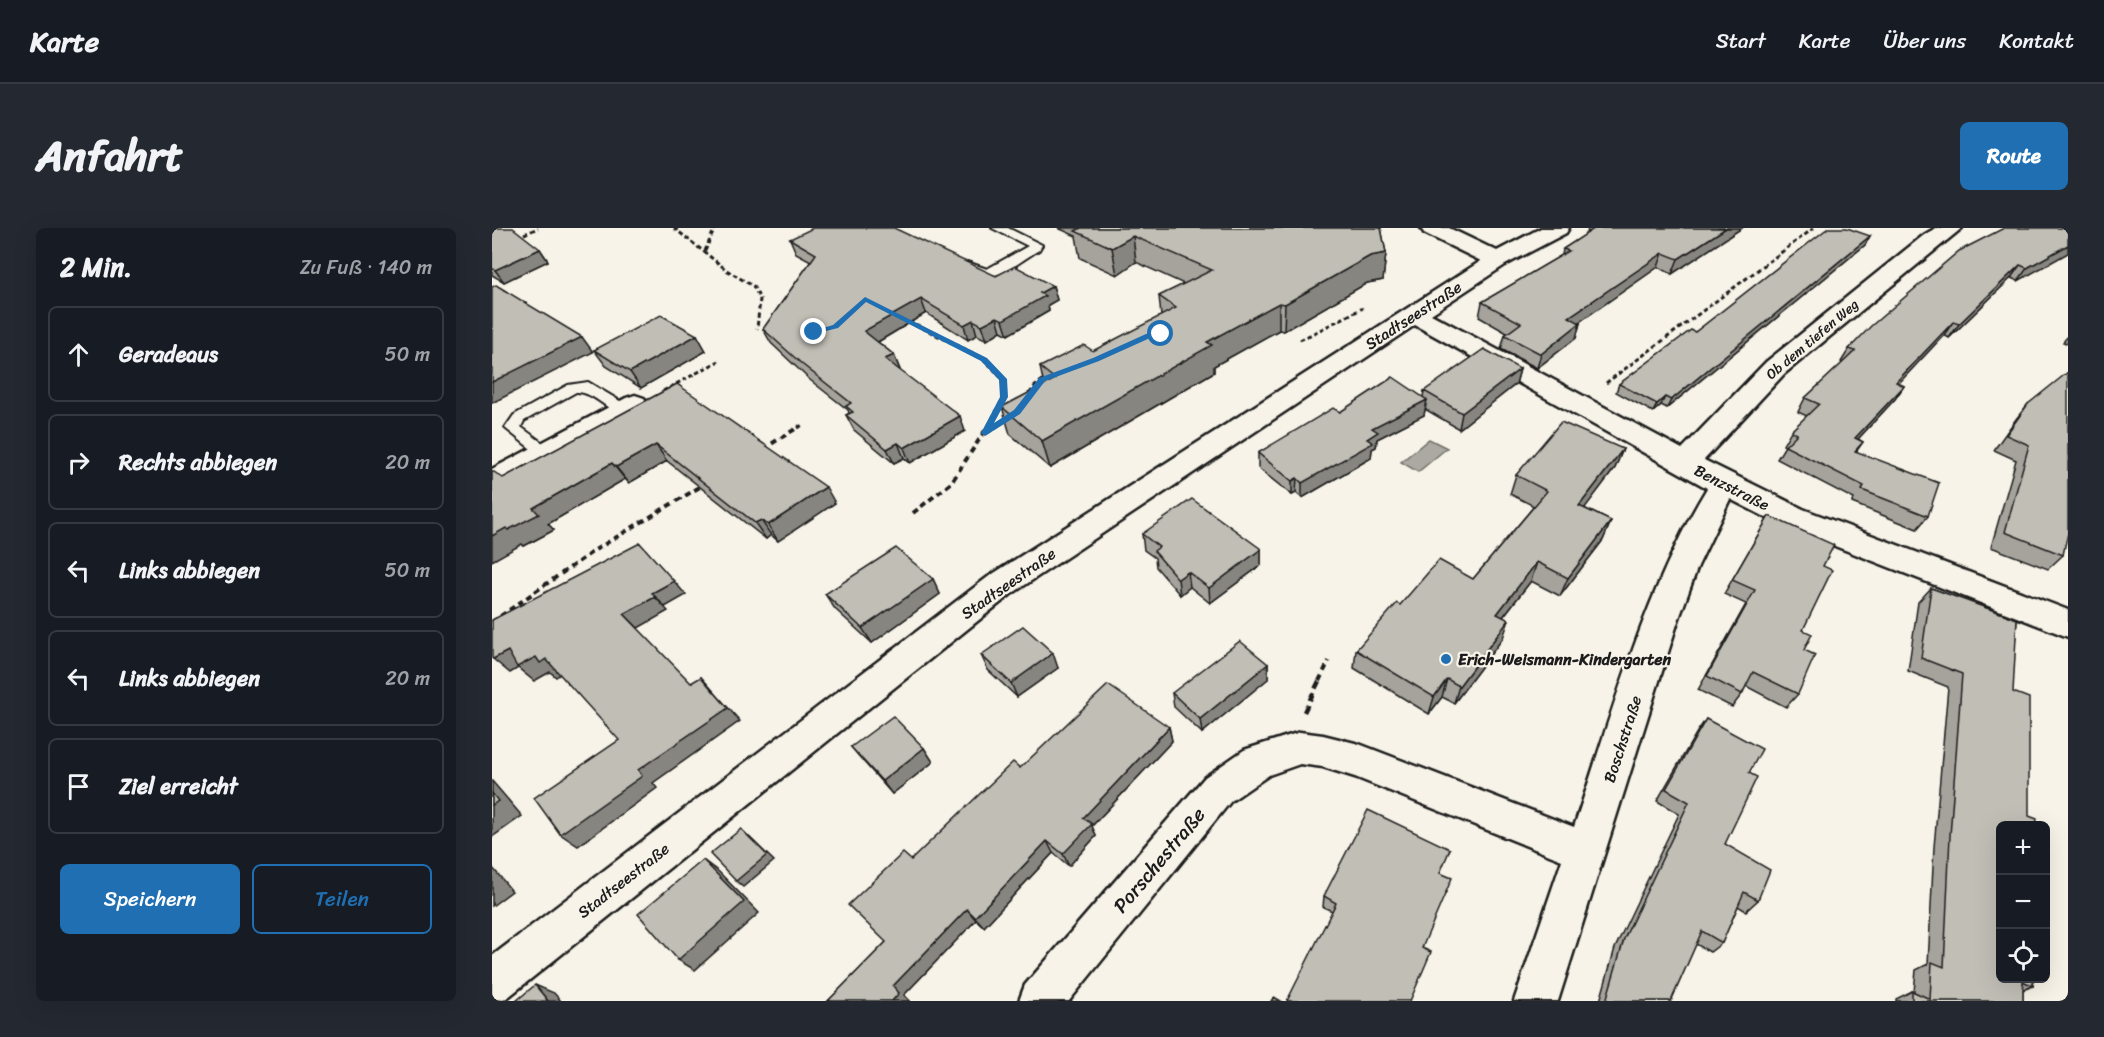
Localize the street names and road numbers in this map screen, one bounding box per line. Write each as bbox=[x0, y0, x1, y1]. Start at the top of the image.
street label: Stadtseestraße bbox=[1359, 273, 1468, 358]
street label: Ob dem tiefen Weg bbox=[1760, 293, 1865, 386]
street label: Benzstraße bbox=[1689, 456, 1775, 519]
street label: Stadtseestraße bbox=[955, 540, 1062, 627]
street label: Boschstraße bbox=[1595, 692, 1650, 787]
street label: Porschestraße bbox=[1104, 799, 1215, 921]
street label: Stadtseestraße bbox=[571, 835, 676, 926]

